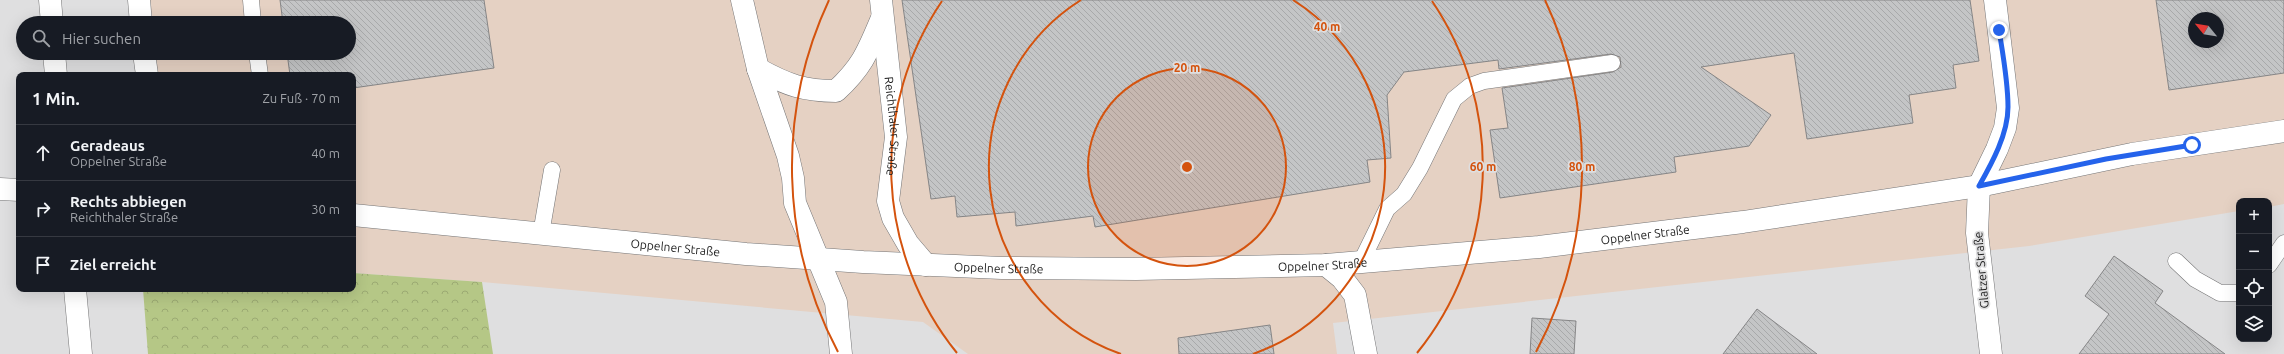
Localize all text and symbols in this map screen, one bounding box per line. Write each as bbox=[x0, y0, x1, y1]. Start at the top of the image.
north arrow bbox=[2188, 12, 2224, 48]
search box bbox=[16, 16, 356, 60]
text: 40 m bbox=[1314, 20, 1340, 33]
route end bbox=[1990, 21, 2008, 39]
icon: search bbox=[30, 27, 52, 49]
text: Hier suchen bbox=[62, 30, 141, 47]
text: 20 m bbox=[1174, 61, 1200, 74]
street label: Reichthaler Straße bbox=[883, 76, 903, 177]
text: 1 Min. bbox=[32, 89, 80, 108]
text: Zu Fuß · 70 m bbox=[262, 91, 340, 105]
route start bbox=[2183, 136, 2201, 154]
text: Geradeaus bbox=[70, 137, 145, 154]
icon: ahead bbox=[32, 142, 54, 164]
text: 40 m bbox=[311, 146, 340, 160]
text: Oppelner Straße bbox=[70, 154, 167, 168]
centre of rings bbox=[1180, 160, 1194, 174]
text: 60 m bbox=[1470, 160, 1496, 173]
text: 80 m bbox=[1569, 160, 1595, 173]
text: Rechts abbiegen bbox=[70, 193, 187, 210]
icon: right bbox=[32, 198, 54, 220]
map controls bbox=[2236, 198, 2272, 342]
button: + bbox=[2236, 198, 2272, 234]
text: 30 m bbox=[311, 202, 340, 216]
text: Reichthaler Straße bbox=[70, 210, 178, 224]
street label: Oppelner Straße bbox=[1600, 222, 1690, 246]
street label: Glatzer Straße bbox=[1971, 231, 1991, 309]
button: − bbox=[2236, 234, 2272, 270]
street label: Oppelner Straße bbox=[630, 236, 721, 258]
icon: arrive bbox=[32, 254, 54, 276]
street label: Oppelner Straße bbox=[1278, 255, 1368, 273]
text: Ziel erreicht bbox=[70, 256, 156, 273]
street label: Oppelner Straße bbox=[954, 259, 1043, 275]
button: locate bbox=[2236, 270, 2272, 306]
button: layers bbox=[2236, 306, 2272, 342]

